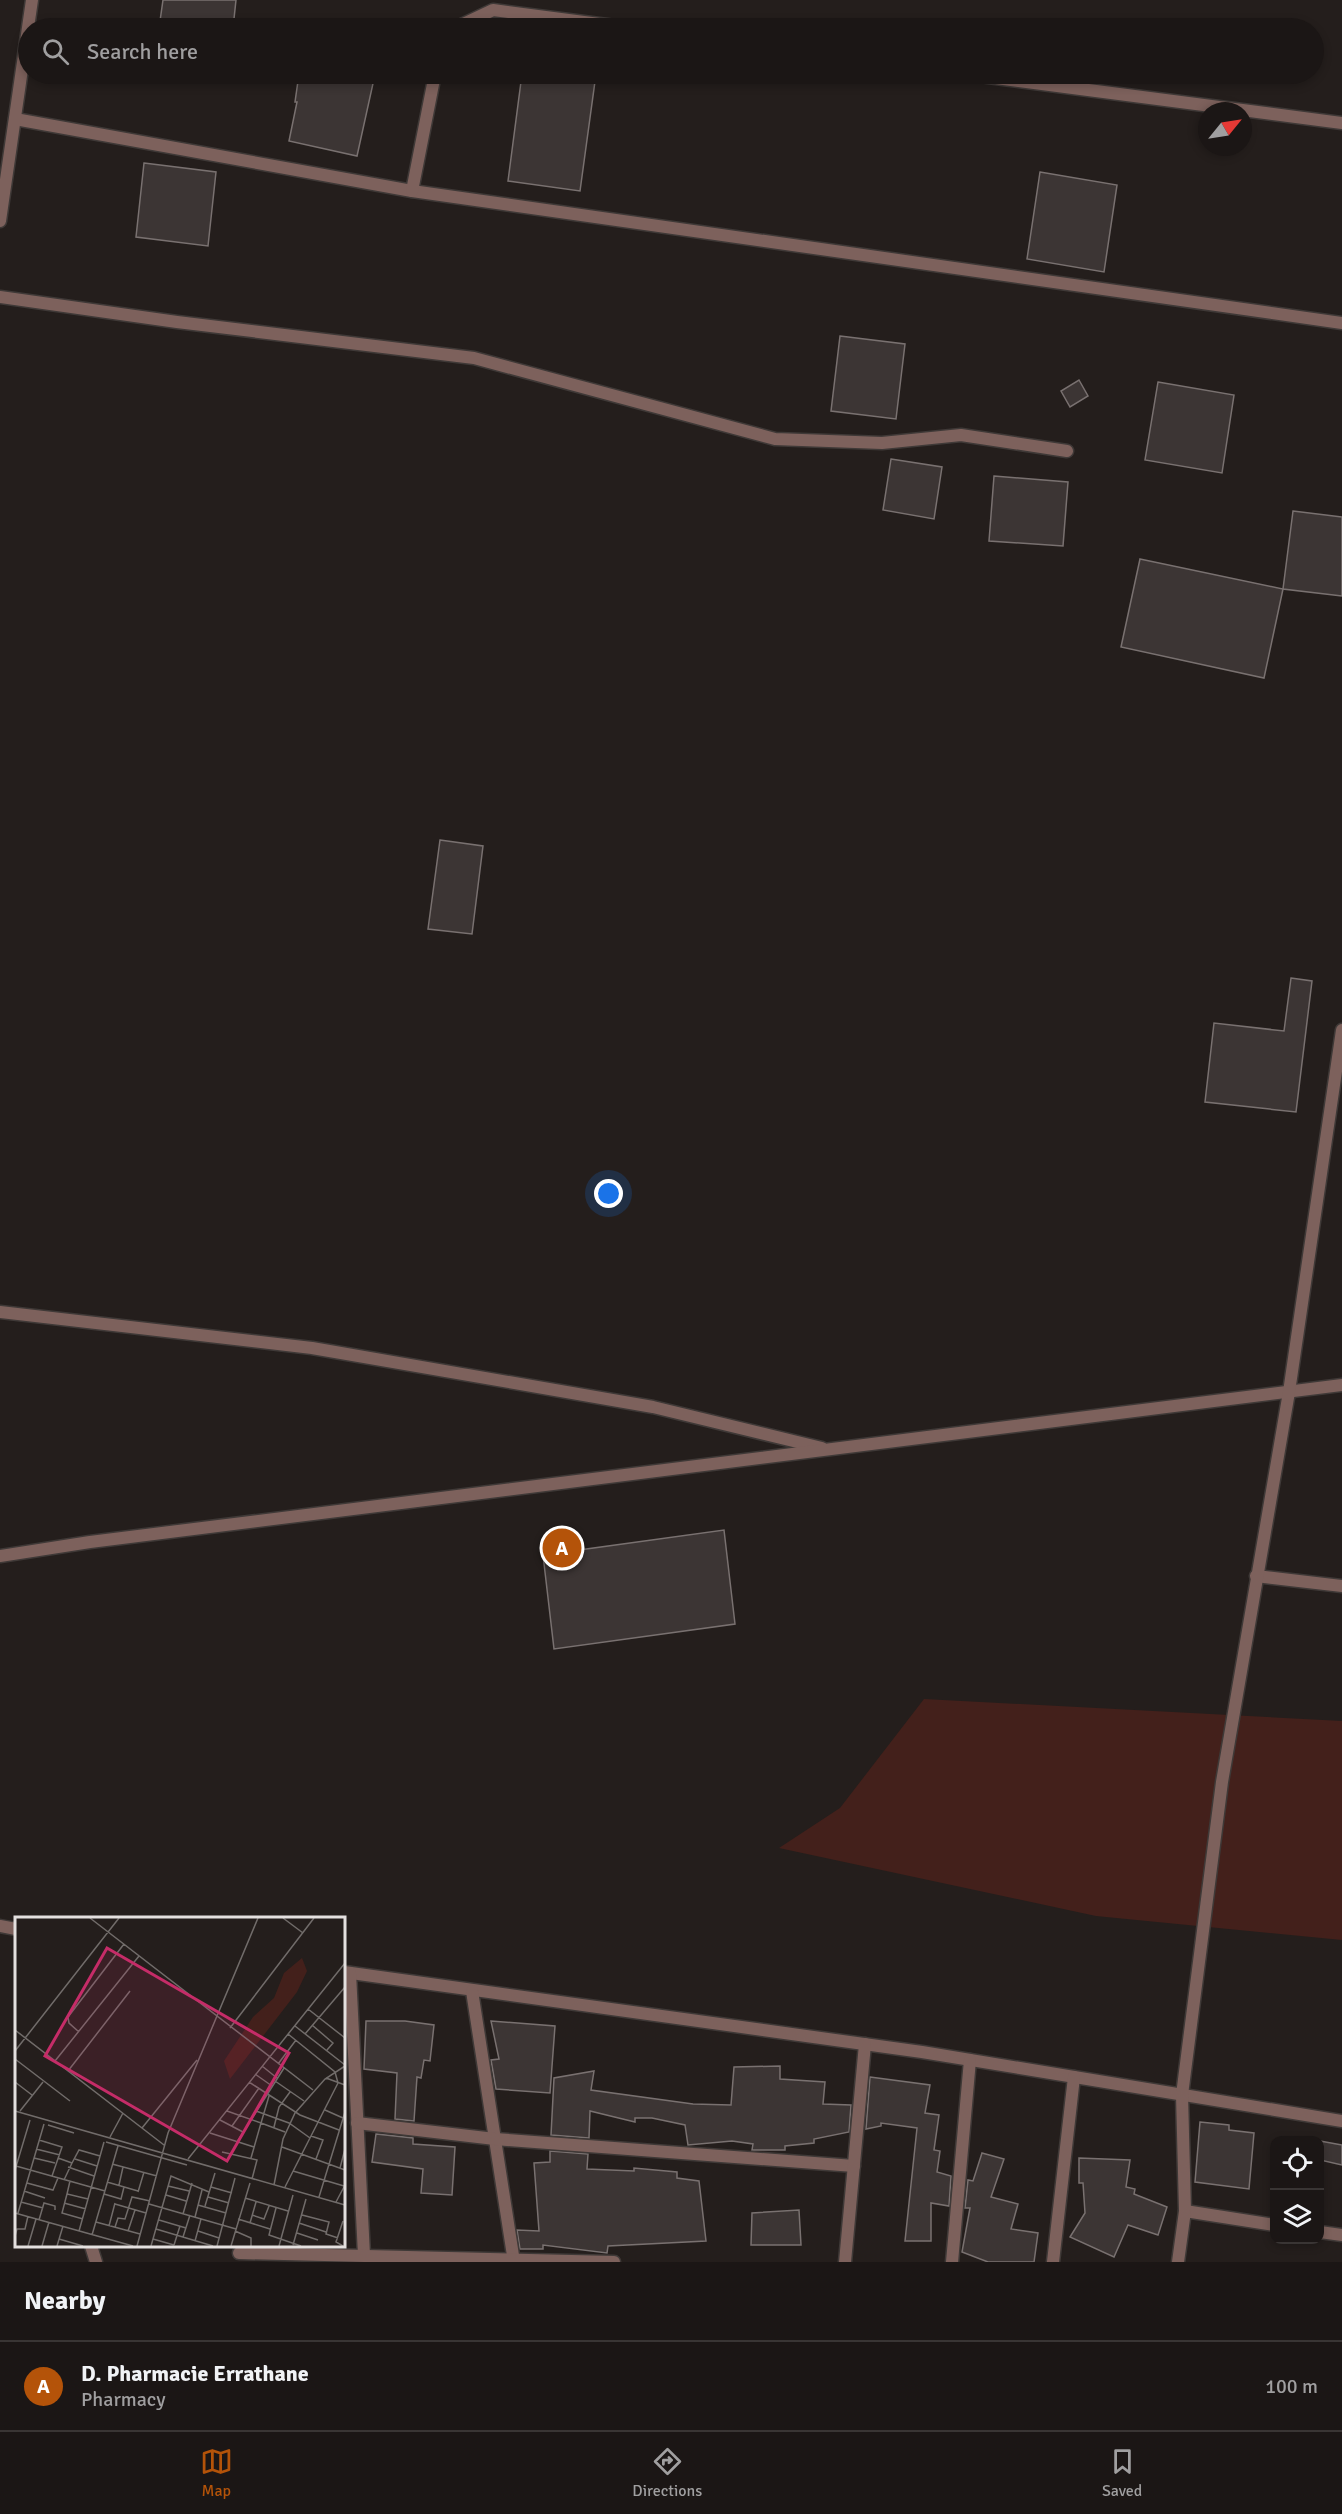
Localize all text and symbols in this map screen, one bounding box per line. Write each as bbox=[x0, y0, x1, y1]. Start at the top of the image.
search box bbox=[18, 18, 1324, 84]
icon: search bbox=[39, 35, 72, 68]
text: Search here bbox=[87, 38, 198, 65]
north arrow bbox=[1198, 102, 1252, 156]
your location bbox=[594, 1179, 623, 1208]
pin: A bbox=[542, 1526, 582, 1570]
inset map bbox=[15, 1917, 345, 2247]
map controls bbox=[1270, 2136, 1324, 2244]
button: locate bbox=[1270, 2136, 1324, 2190]
button: layers bbox=[1270, 2190, 1324, 2244]
text: Nearby bbox=[24, 2285, 105, 2317]
text: D. Pharmacie Errathane bbox=[81, 2360, 309, 2387]
text: A bbox=[37, 2374, 50, 2399]
text: 100 m bbox=[1265, 2374, 1318, 2399]
text: Pharmacy bbox=[81, 2387, 166, 2412]
tab: Map bbox=[200, 2445, 233, 2501]
tab: Directions bbox=[632, 2445, 702, 2501]
tab: Saved bbox=[1102, 2445, 1142, 2501]

